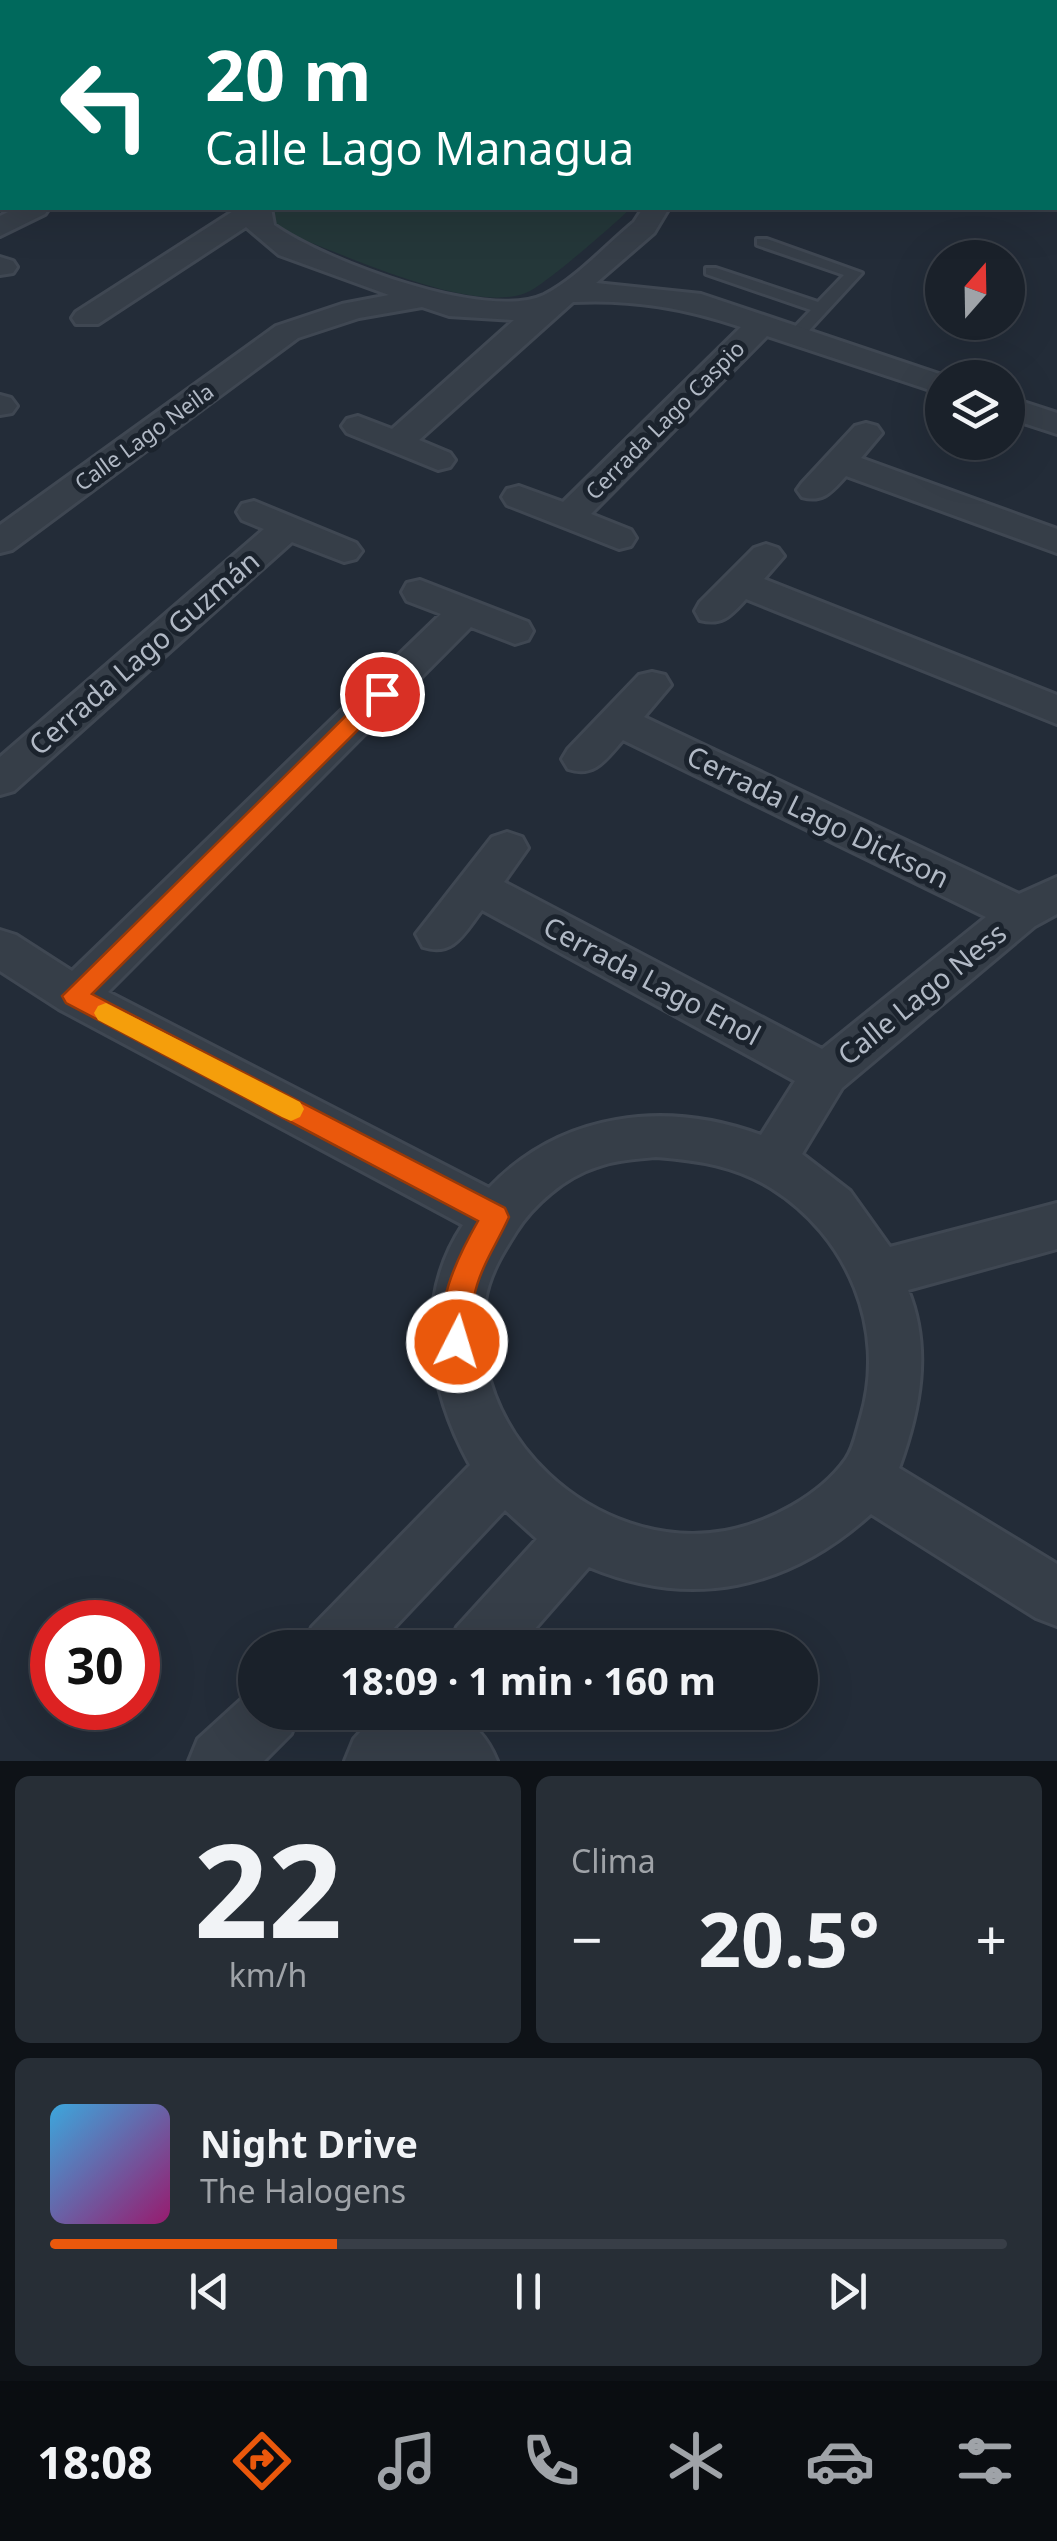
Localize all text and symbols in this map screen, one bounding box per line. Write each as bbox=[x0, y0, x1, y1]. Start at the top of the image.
text: 20 m bbox=[205, 26, 372, 122]
icon: left bbox=[40, 40, 170, 170]
text: Calle Lago Managua bbox=[205, 117, 634, 178]
north arrow bbox=[925, 240, 1025, 340]
map controls bbox=[925, 240, 1025, 460]
street label: Cerrada Lago Caspio bbox=[578, 333, 750, 505]
button: layers bbox=[925, 360, 1025, 460]
street label: Calle Lago Neila bbox=[68, 376, 219, 497]
street label: Cerrada Lago Guzmán bbox=[20, 542, 267, 763]
pin bbox=[340, 652, 425, 737]
icon: arrive bbox=[355, 667, 410, 722]
street label: Cerrada Lago Dickson bbox=[681, 736, 956, 896]
street label: Cerrada Lago Enol bbox=[537, 907, 768, 1053]
street label: Calle Lago Ness bbox=[829, 913, 1014, 1073]
position arrow bbox=[405, 1290, 509, 1394]
speed limit sign: 30 bbox=[30, 1600, 160, 1730]
text: 18:09 · 1 min · 160 m bbox=[340, 1654, 716, 1706]
text: 22 bbox=[194, 1799, 342, 1976]
text: Clima bbox=[571, 1839, 656, 1882]
text: 20.5° bbox=[698, 1887, 880, 1989]
text: − bbox=[571, 1901, 602, 1976]
text: + bbox=[976, 1901, 1007, 1976]
text: km/h bbox=[229, 1953, 307, 1996]
text: Night Drive bbox=[200, 2117, 418, 2169]
text: The Halogens bbox=[200, 2169, 406, 2212]
icon: previous bbox=[182, 2264, 237, 2319]
icon: pause bbox=[501, 2264, 556, 2319]
icon: next bbox=[820, 2264, 875, 2319]
icon: directions bbox=[227, 2426, 297, 2496]
icon: music bbox=[372, 2426, 442, 2496]
icon: phone bbox=[516, 2426, 586, 2496]
icon: climate bbox=[661, 2426, 731, 2496]
icon: car bbox=[805, 2426, 875, 2496]
icon: filters bbox=[950, 2426, 1020, 2496]
text: 18:08 bbox=[37, 2431, 153, 2492]

